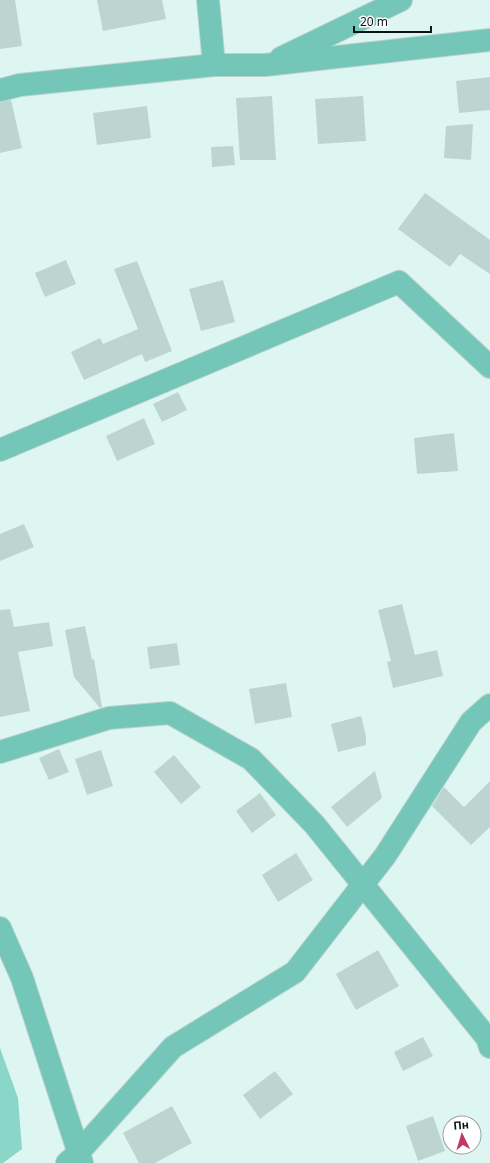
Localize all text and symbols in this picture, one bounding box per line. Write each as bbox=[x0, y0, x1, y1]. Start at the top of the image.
scale bar bbox=[354, 8, 431, 34]
text: 20 m bbox=[360, 13, 388, 30]
north arrow bbox=[442, 1115, 482, 1155]
text: Пн bbox=[453, 1116, 470, 1133]

